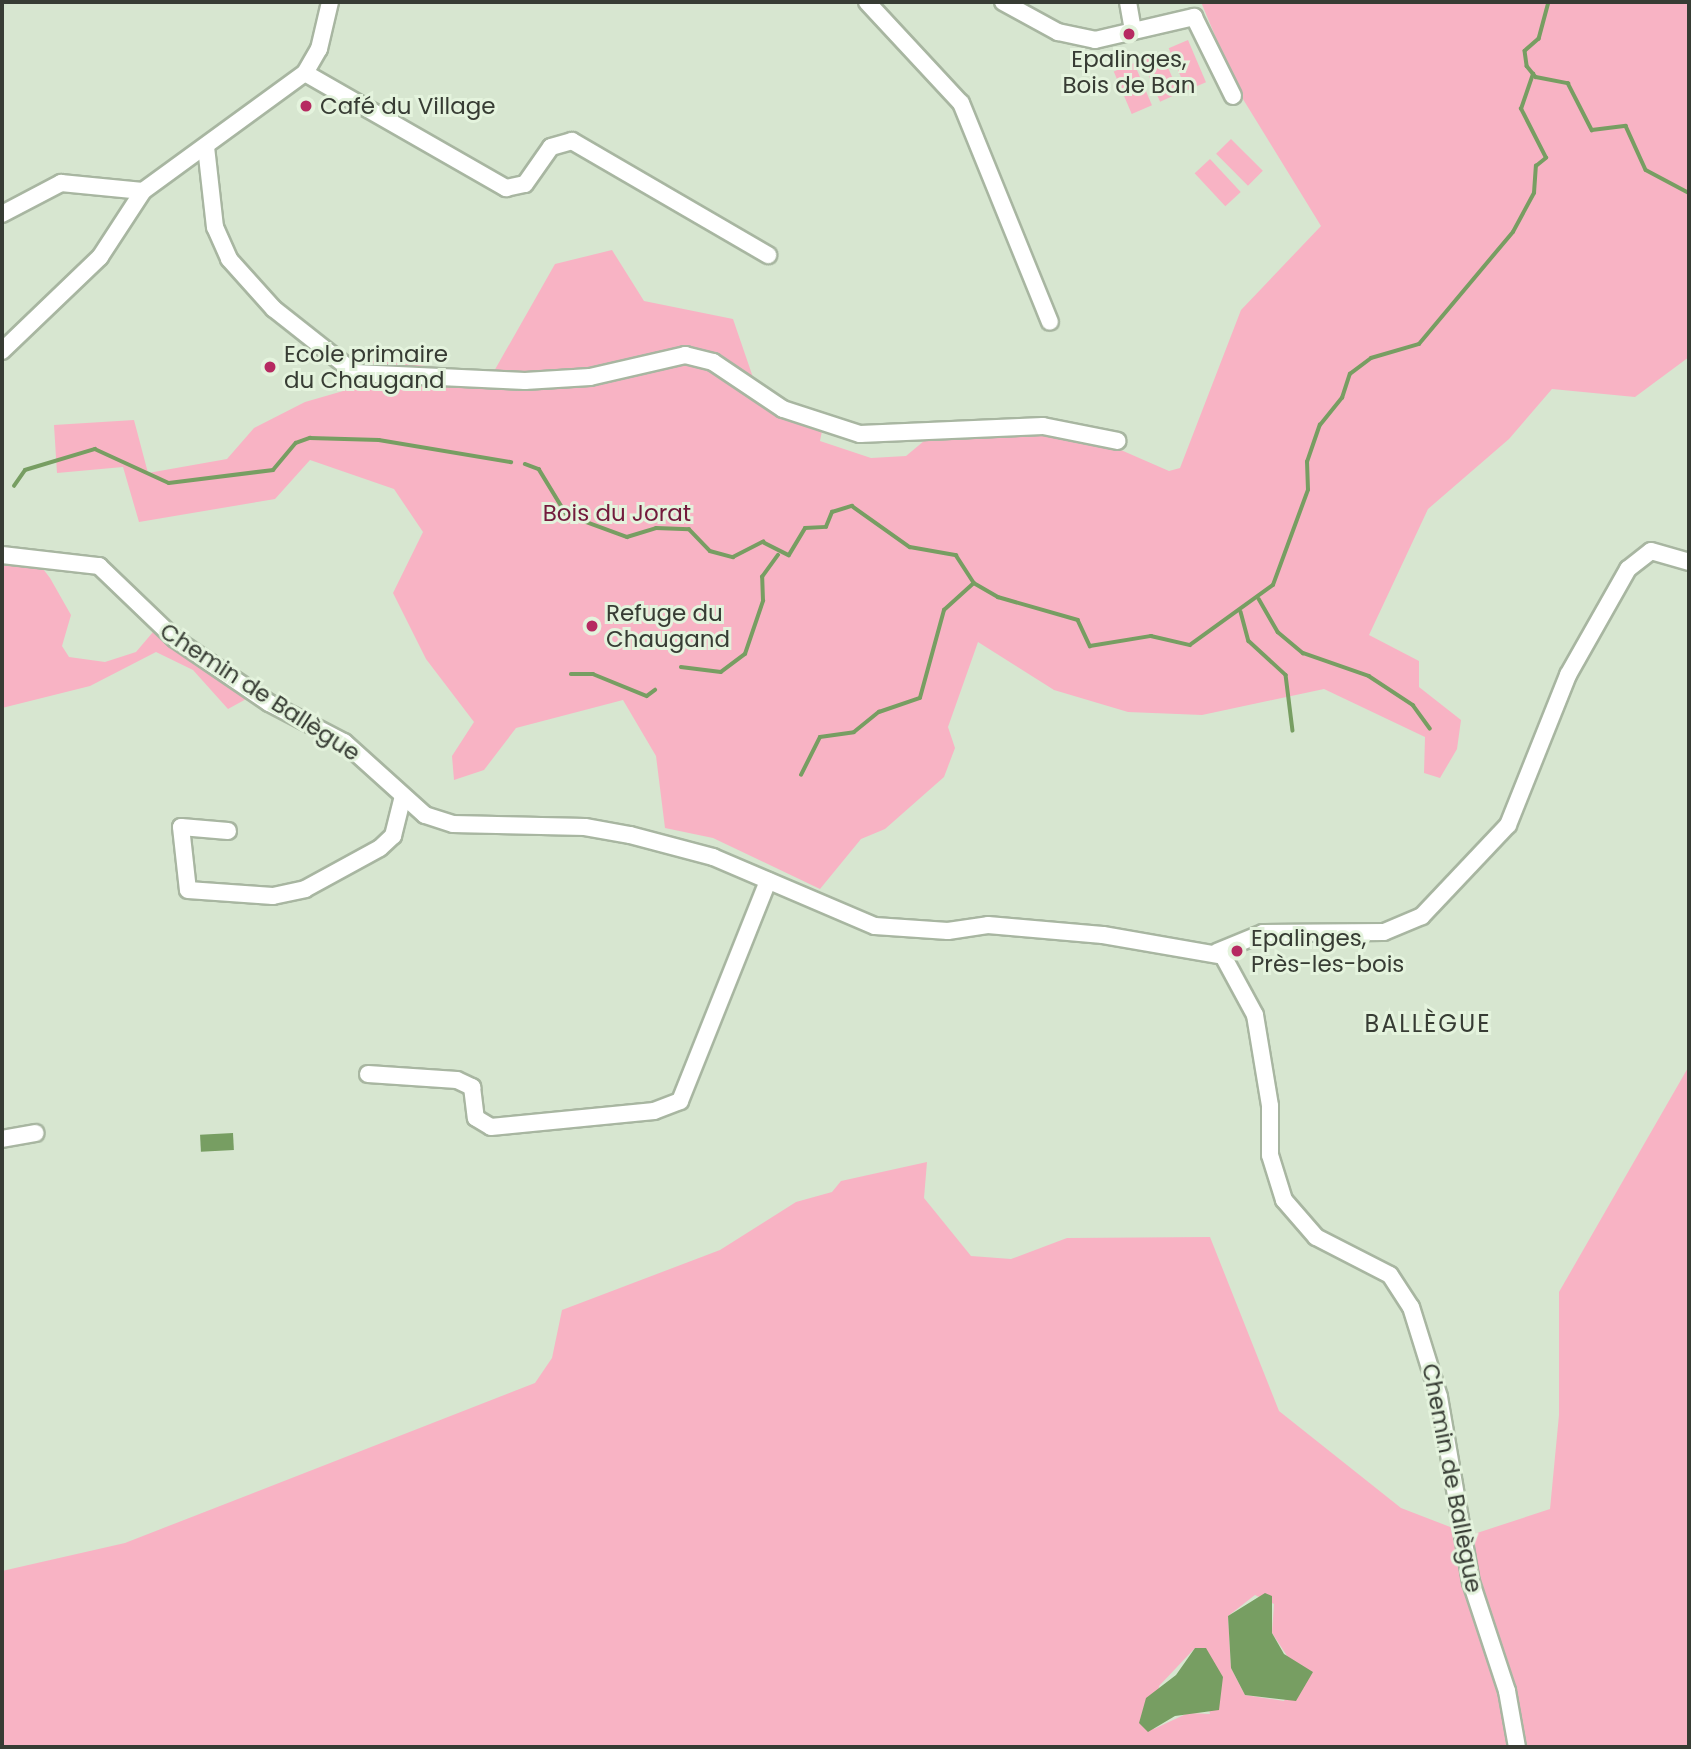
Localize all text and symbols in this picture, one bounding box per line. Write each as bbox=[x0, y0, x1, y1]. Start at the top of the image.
marker: Epalinges, Bois de Ban bbox=[1121, 26, 1137, 42]
place label: Epalinges, Bois de Ban bbox=[1063, 45, 1195, 99]
place label: Café du Village bbox=[320, 92, 496, 120]
marker: Café du Village bbox=[298, 98, 314, 114]
place label: Ecole primaire du Chaugand bbox=[284, 340, 448, 394]
marker: Ecole primaire du Chaugand bbox=[262, 359, 278, 375]
park label: Bois du Jorat bbox=[543, 499, 691, 527]
place label: Refuge du Chaugand bbox=[606, 599, 730, 653]
street label: Chemin de Ballègue bbox=[155, 617, 365, 767]
marker: Refuge du Chaugand bbox=[584, 618, 600, 634]
place label: Epalinges, Près-les-bois bbox=[1251, 924, 1404, 978]
marker: Epalinges, Près-les-bois bbox=[1229, 943, 1245, 959]
district label: BALLÈGUE bbox=[1365, 1010, 1491, 1038]
street label: Chemin de Ballègue bbox=[1416, 1361, 1488, 1595]

